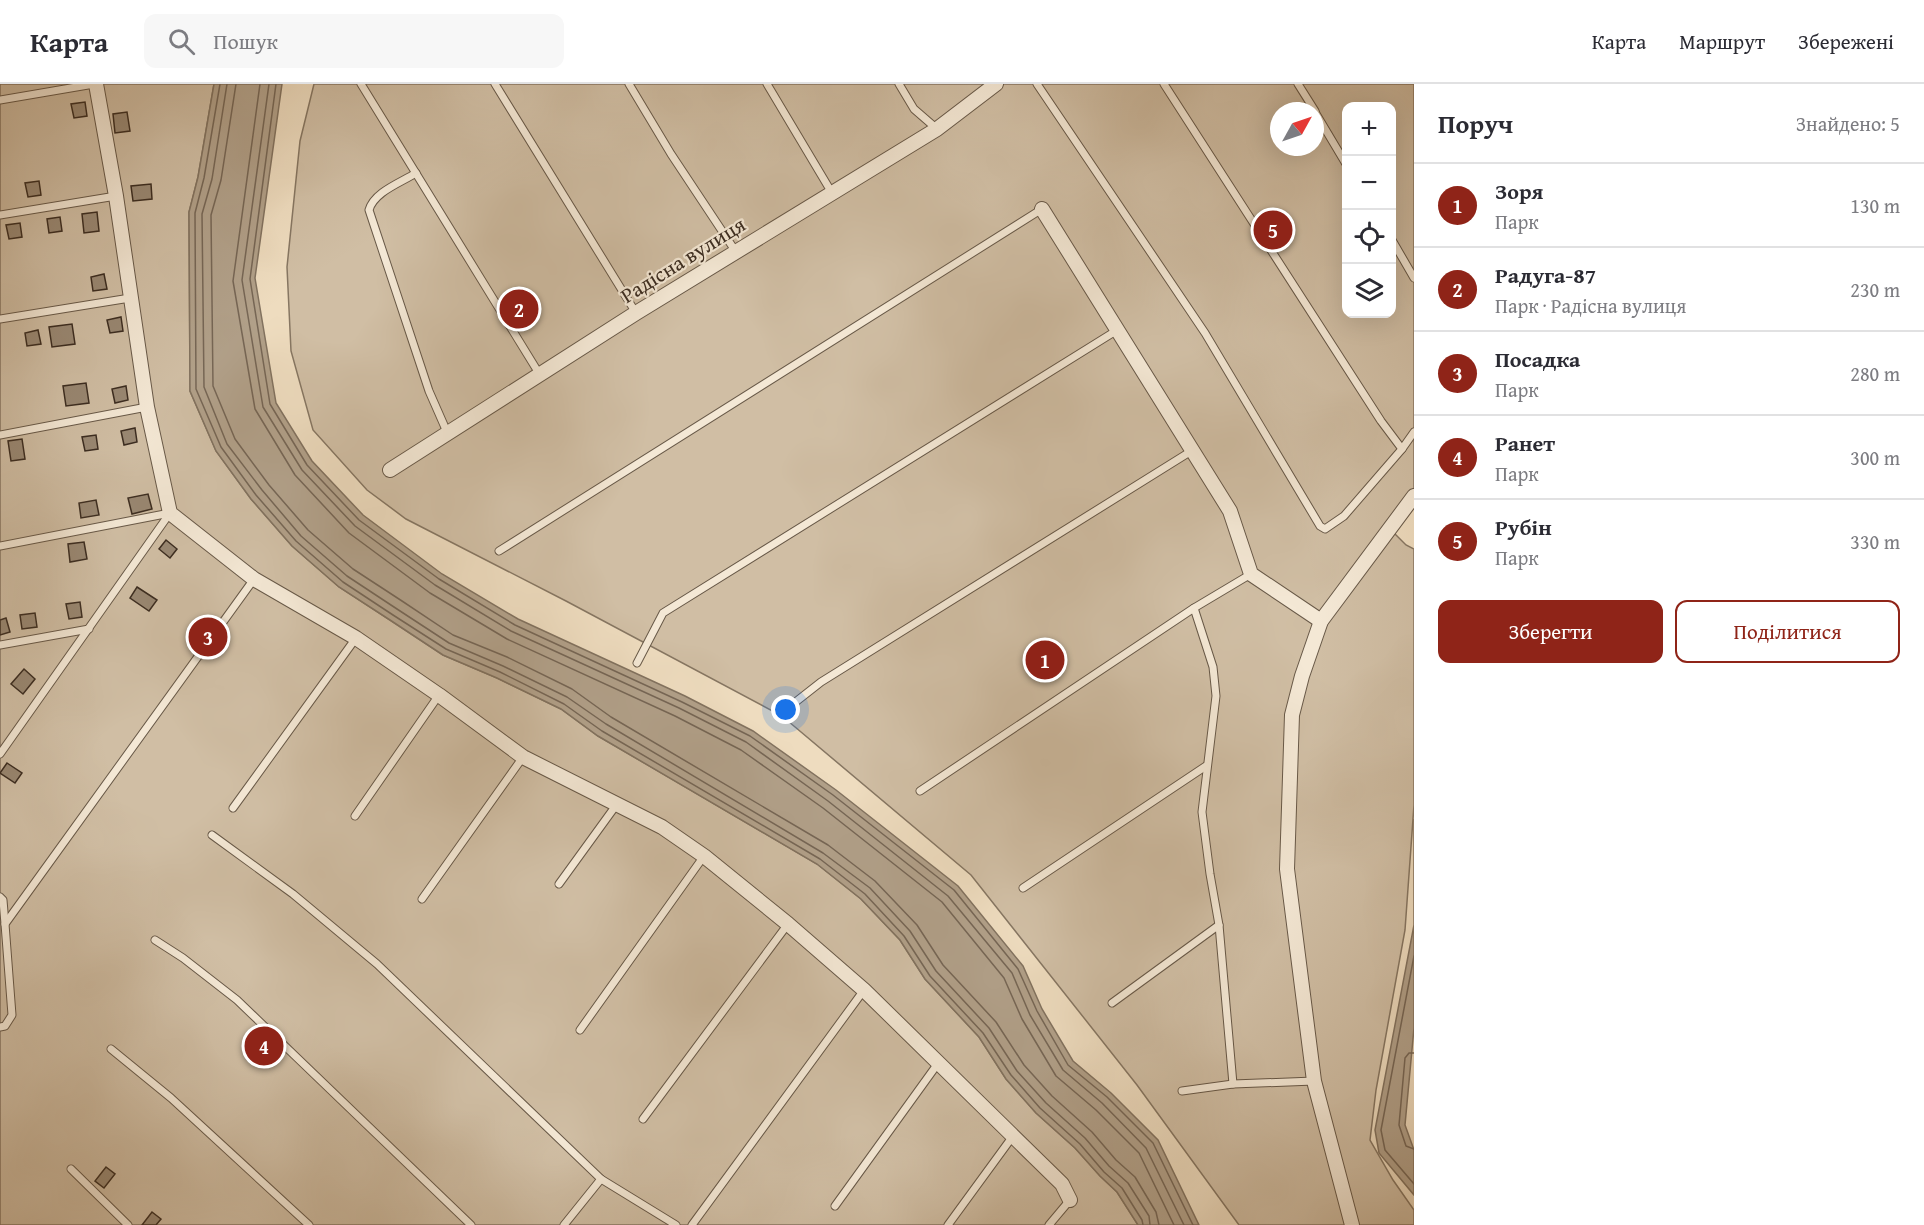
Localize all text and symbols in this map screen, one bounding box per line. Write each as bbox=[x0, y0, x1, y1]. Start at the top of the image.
search box bbox=[144, 14, 564, 68]
text: Карта bbox=[30, 21, 108, 62]
icon: search bbox=[165, 25, 198, 58]
text: Пошук bbox=[213, 25, 278, 57]
text: Карта bbox=[1592, 26, 1646, 57]
text: Маршрут bbox=[1679, 26, 1765, 57]
text: Збережені bbox=[1798, 26, 1894, 57]
north arrow bbox=[1270, 102, 1324, 156]
map controls bbox=[1342, 102, 1396, 318]
button: + bbox=[1342, 102, 1396, 156]
text: Поруч bbox=[1438, 104, 1513, 143]
text: Знайдено: 5 bbox=[1796, 109, 1900, 138]
button: − bbox=[1342, 156, 1396, 210]
text: Зоря bbox=[1495, 175, 1543, 207]
text: 1 bbox=[1452, 191, 1463, 220]
text: 130 m bbox=[1850, 191, 1900, 220]
text: Парк bbox=[1495, 207, 1539, 236]
pin: 5 bbox=[1254, 208, 1292, 252]
street label: Радісна вулиця bbox=[614, 209, 752, 310]
button: locate bbox=[1342, 210, 1396, 264]
text: Радуга-87 bbox=[1495, 259, 1596, 291]
button: layers bbox=[1342, 264, 1396, 318]
text: 2 bbox=[1452, 275, 1463, 304]
text: 230 m bbox=[1850, 275, 1900, 304]
pin: 2 bbox=[500, 286, 538, 332]
text: Парк · Радісна вулиця bbox=[1495, 291, 1686, 320]
text: Посадка bbox=[1495, 343, 1580, 375]
text: 3 bbox=[1452, 359, 1463, 388]
text: 280 m bbox=[1850, 359, 1900, 388]
text: Парк bbox=[1495, 375, 1539, 404]
text: Ранет bbox=[1495, 427, 1555, 459]
text: 4 bbox=[1452, 443, 1463, 472]
text: 300 m bbox=[1850, 443, 1900, 472]
text: Парк bbox=[1495, 459, 1539, 488]
text: Рубін bbox=[1495, 511, 1552, 543]
text: 5 bbox=[1452, 527, 1463, 556]
text: 330 m bbox=[1850, 527, 1900, 556]
text: Парк bbox=[1495, 543, 1539, 572]
button: Зберегти bbox=[1438, 600, 1663, 663]
button: Поділитися bbox=[1675, 600, 1900, 663]
pin: 3 bbox=[188, 614, 228, 660]
pin: 1 bbox=[1026, 638, 1064, 682]
your location bbox=[771, 695, 800, 724]
pin: 4 bbox=[244, 1024, 284, 1068]

